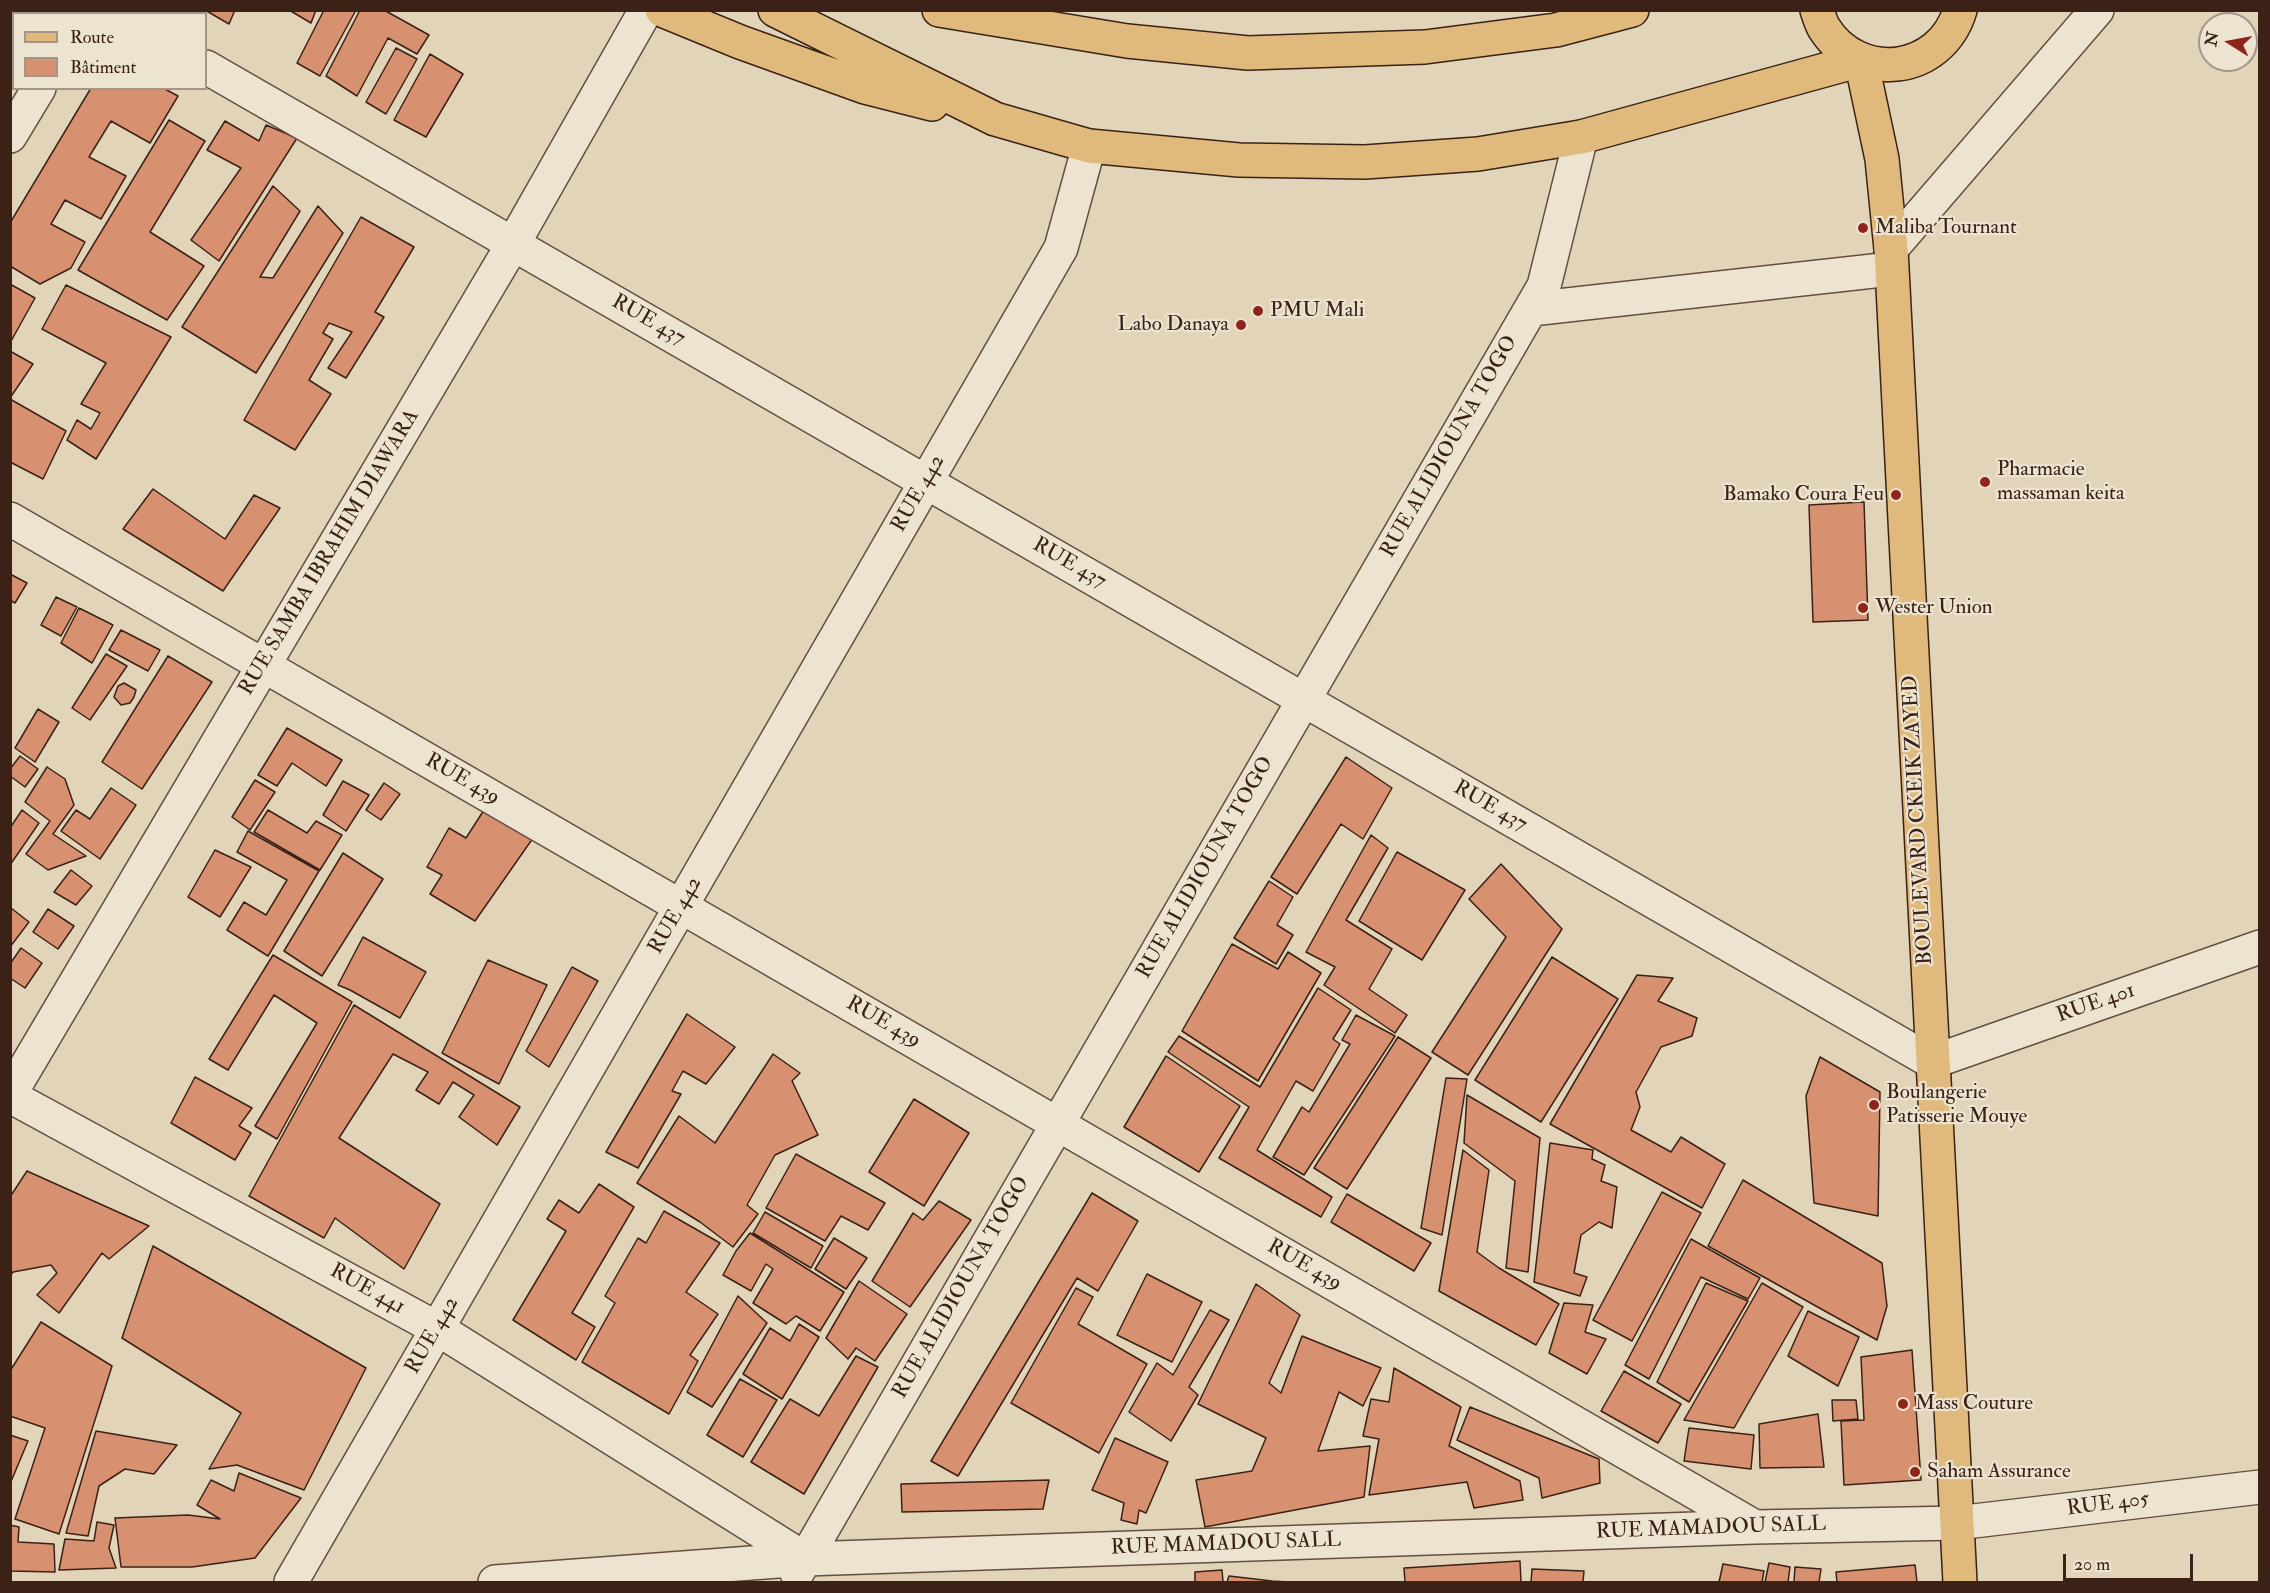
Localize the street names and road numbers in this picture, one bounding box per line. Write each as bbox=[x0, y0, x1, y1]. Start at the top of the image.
street label: RUE 437 bbox=[607, 290, 689, 352]
street label: RUE ALIDIOUNA TOGO bbox=[1376, 332, 1524, 562]
street label: RUE SAMBA IBRAHIM DIAWARA bbox=[235, 406, 425, 700]
street label: RUE 442 bbox=[887, 451, 951, 537]
street label: RUE 437 bbox=[1028, 533, 1110, 595]
street label: BOULEVARD CKEIK ZAYED bbox=[1899, 674, 1939, 966]
street label: RUE 439 bbox=[420, 749, 504, 811]
street label: RUE ALIDIOUNA TOGO bbox=[1132, 753, 1280, 983]
street label: RUE 437 bbox=[1449, 776, 1531, 838]
street label: RUE 442 bbox=[644, 873, 708, 959]
street label: RUE 401 bbox=[2054, 979, 2138, 1029]
street label: RUE 439 bbox=[841, 992, 925, 1054]
street label: RUE ALIDIOUNA TOGO bbox=[888, 1173, 1036, 1403]
street label: RUE 439 bbox=[1262, 1235, 1346, 1297]
street label: RUE 441 bbox=[325, 1259, 409, 1321]
street label: RUE 442 bbox=[401, 1293, 465, 1379]
street label: RUE 405 bbox=[2065, 1487, 2151, 1523]
street label: RUE MAMADOU SALL bbox=[1595, 1512, 1827, 1546]
street label: RUE MAMADOU SALL bbox=[1110, 1528, 1342, 1562]

